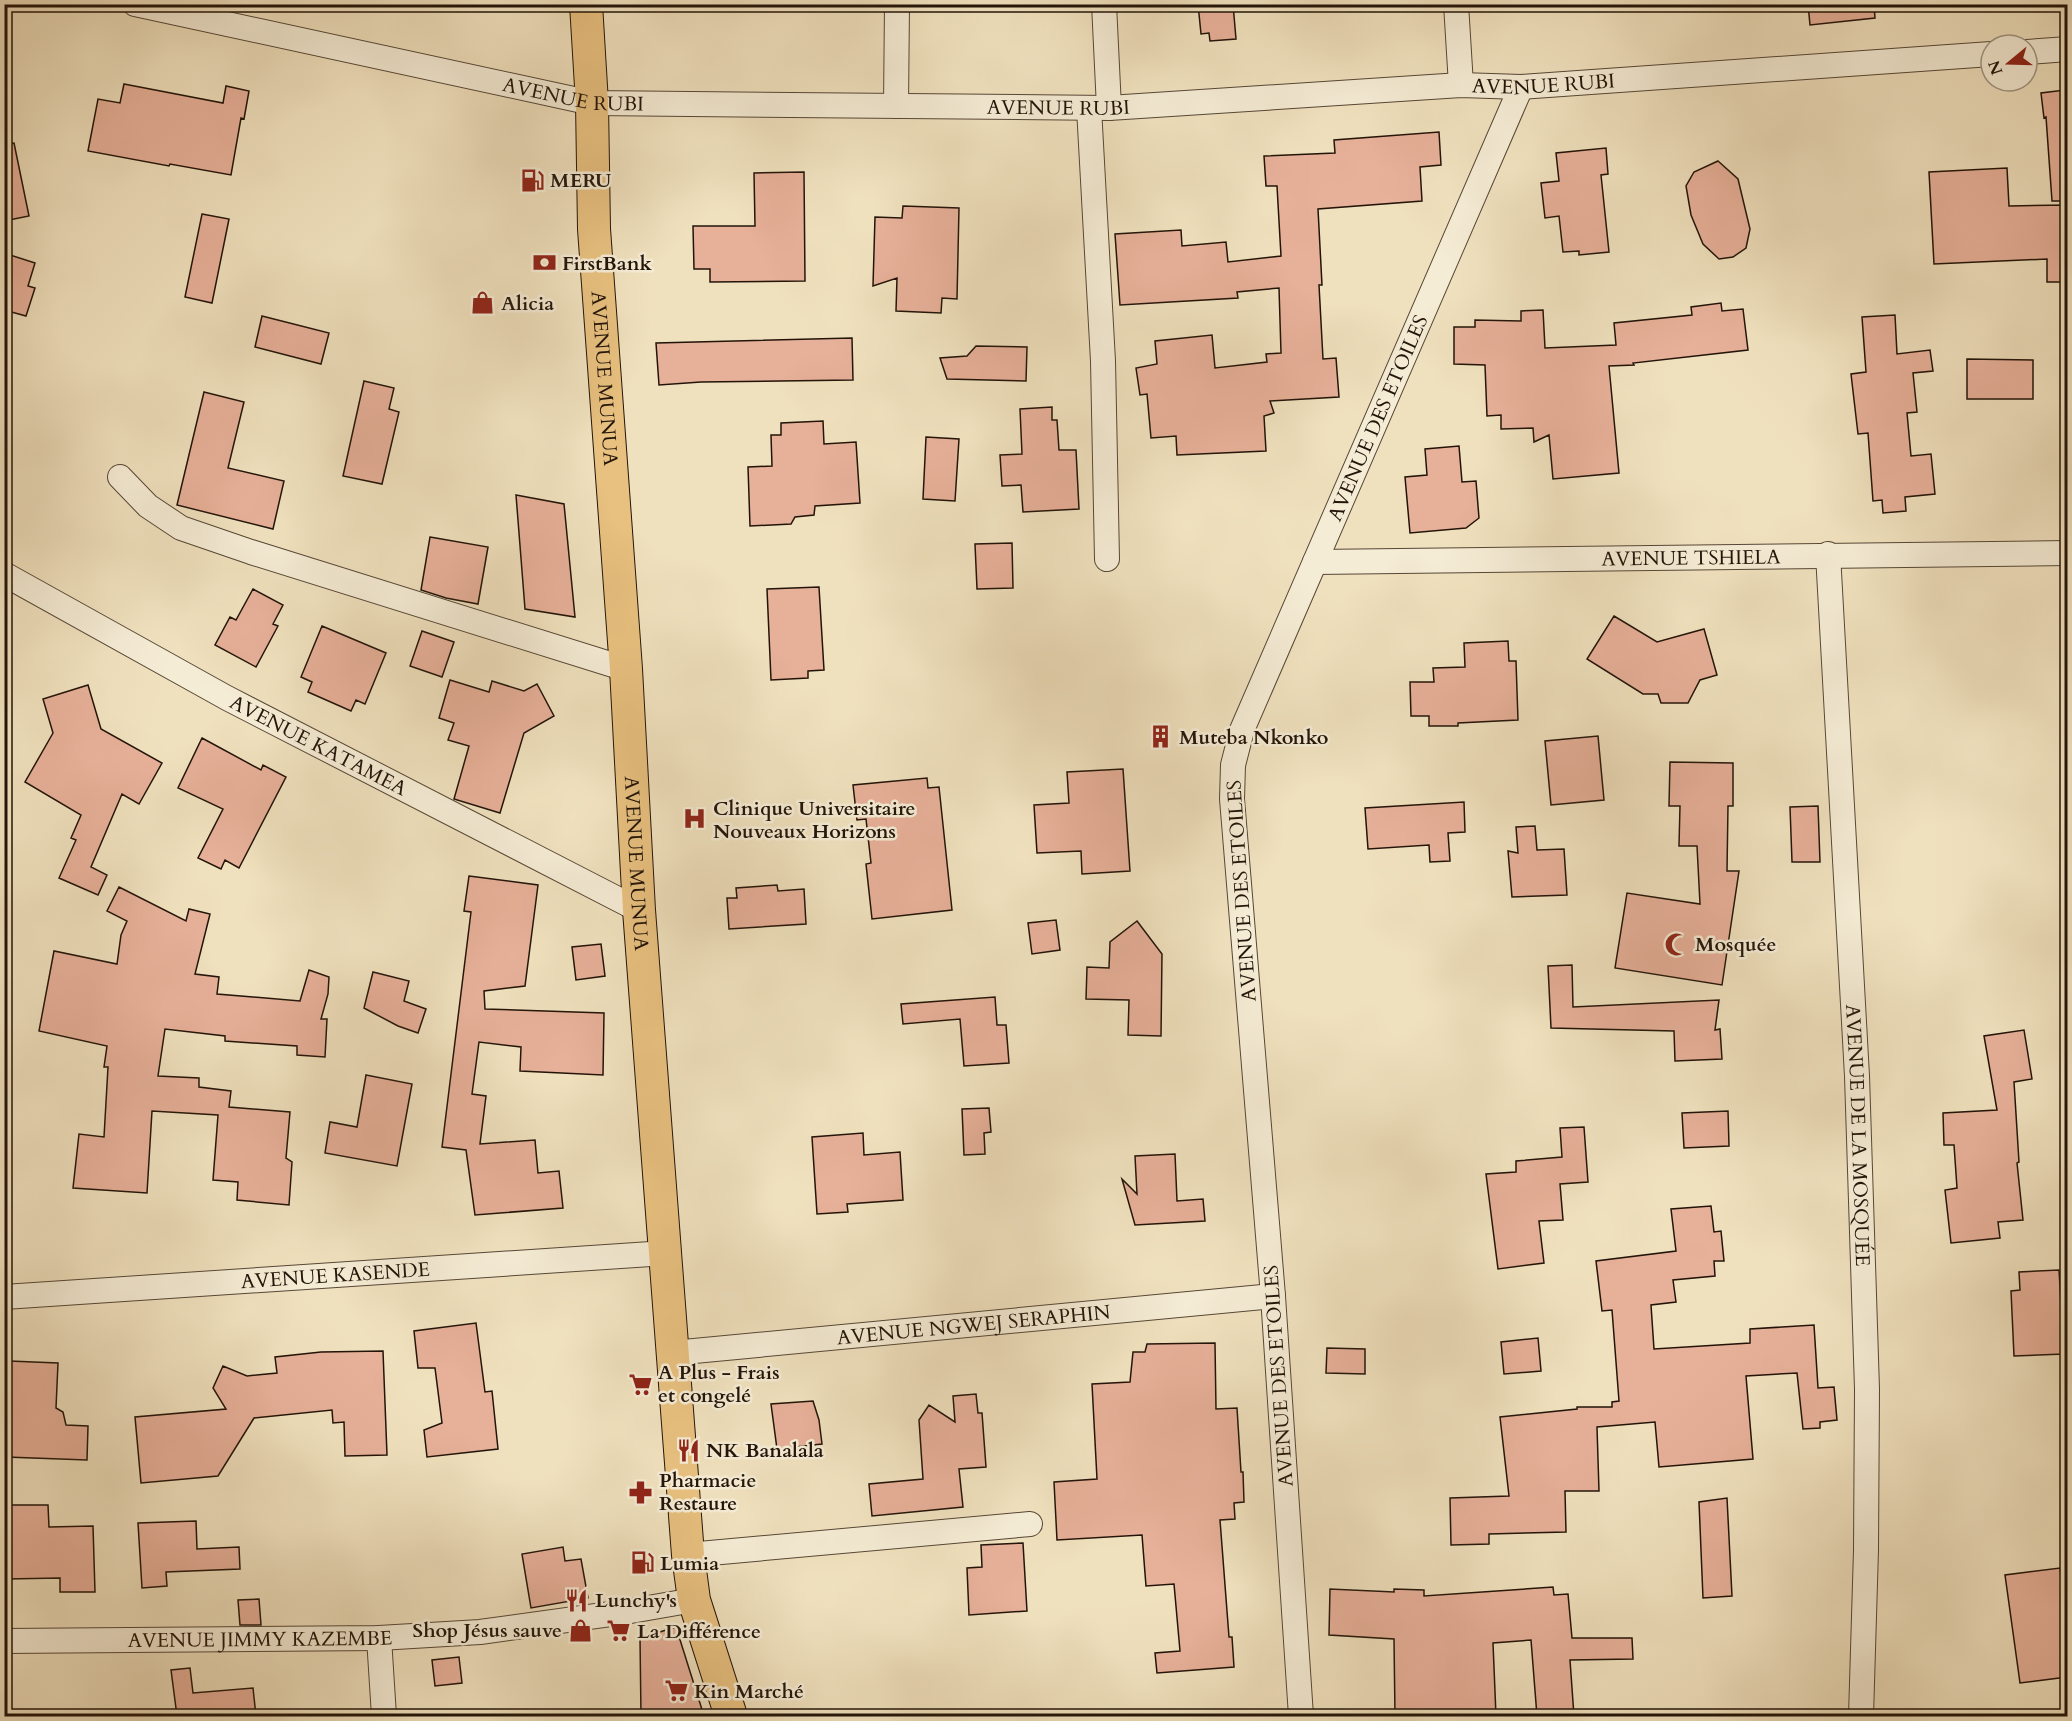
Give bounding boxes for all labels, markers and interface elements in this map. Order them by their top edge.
north arrow [1979,33,2039,93]
text: N [1983,57,2008,78]
street label: AVENUE RUBI [1472,67,1616,101]
street label: AVENUE RUBI [500,71,644,118]
street label: AVENUE RUBI [987,94,1131,122]
fuel station icon: MERU [519,167,545,193]
place label: MERU [550,167,612,194]
bank icon: FirstBank [531,250,557,276]
place label: FirstBank [562,250,653,277]
shop icon: Alicia [470,290,496,316]
place label: Alicia [501,290,554,317]
street label: AVENUE MUNUA [585,290,624,468]
street label: AVENUE DES ETOILES [1321,311,1434,525]
street label: AVENUE TSHIELA [1601,543,1782,573]
street label: AVENUE KATAMEA [225,689,412,803]
building icon: Muteba Nkonko [1148,724,1174,750]
place label: Muteba Nkonko [1179,724,1328,751]
street label: AVENUE MUNUA [618,775,655,953]
street label: AVENUE DES ETOILES [1220,779,1263,1003]
place label: Clinique Universitaire Nouveaux Horizons [713,795,915,845]
hospital icon: Clinique Universitaire Nouveaux Horizons [682,806,708,832]
mosque icon: Mosquée [1664,931,1690,957]
place label: Mosquée [1695,931,1776,958]
street label: AVENUE DE LA MOSQUÉE [1839,1003,1876,1267]
street label: AVENUE KASENDE [240,1256,431,1295]
street label: AVENUE DES ETOILES [1257,1264,1300,1488]
street label: AVENUE NGWEJ SERAPHIN [836,1299,1112,1351]
place label: A Plus - Frais et congelé [658,1359,780,1409]
supermarket icon: A Plus - Frais et congelé [627,1371,653,1397]
restaurant icon: NK Banalala [675,1437,701,1463]
place label: NK Banalala [706,1437,824,1464]
place label: Pharmacie Restaure [659,1467,756,1517]
pharmacy icon: Pharmacie Restaure [628,1479,654,1505]
fuel station icon: Lumia [629,1550,655,1576]
place label: Lumia [660,1550,719,1577]
restaurant icon: Lunchy's [564,1587,590,1613]
place label: Lunchy's [595,1587,677,1614]
place label: Shop Jésus sauve [413,1617,562,1644]
shop icon: Shop Jésus sauve [567,1617,593,1643]
supermarket icon: La Différence [606,1618,632,1644]
place label: La Différence [637,1618,761,1645]
street label: AVENUE JIMMY KAZEMBE [128,1624,393,1654]
supermarket icon: Kin Marché [663,1678,689,1704]
place label: Kin Marché [694,1678,804,1705]

